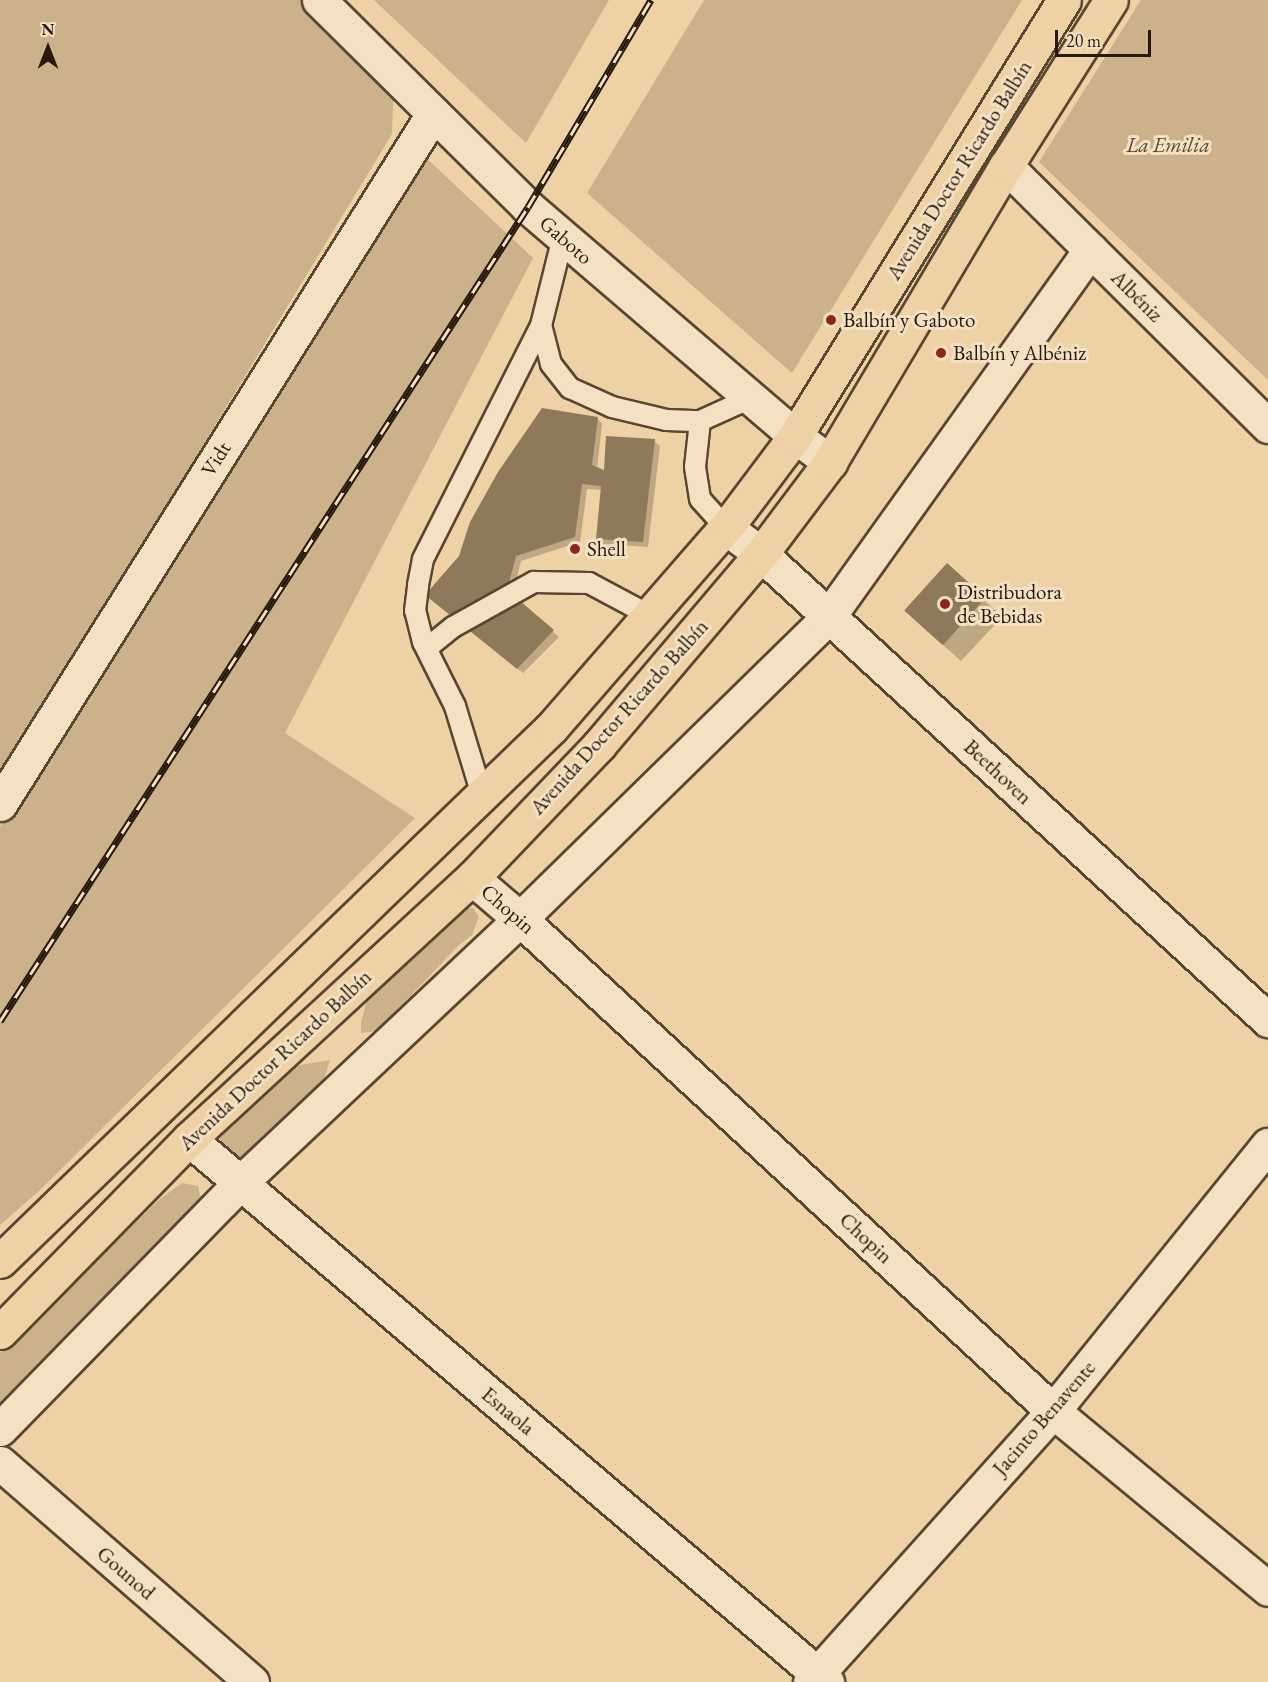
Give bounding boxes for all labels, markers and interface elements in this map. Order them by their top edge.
north arrow [18,18,78,78]
scale bar [1058,18,1154,56]
text: N [42,19,54,40]
text: 20 m [1066,29,1101,52]
street label: Avenida Doctor Ricardo Balbín [881,56,1037,284]
park label: La Emilia [1126,132,1210,158]
street label: Gaboto [534,210,598,270]
street label: Albéniz [1106,265,1168,327]
place label: Balbín y Gaboto [843,307,975,333]
marker: Balbín y Gaboto [824,313,838,327]
place label: Balbín y Albéniz [953,340,1086,366]
marker: Balbín y Albéniz [934,346,948,360]
street label: Vidt [196,437,236,481]
place label: Shell [587,536,626,562]
marker: Shell [568,542,582,556]
place label: Distribudora de Bebidas [957,579,1062,629]
marker: Distribudora de Bebidas [938,597,952,611]
street label: Avenida Doctor Ricardo Balbín [525,614,713,820]
street label: Beethoven [959,734,1037,810]
street label: Chopin [476,879,540,939]
street label: Avenida Doctor Ricardo Balbín [173,964,377,1156]
street label: Chopin [834,1207,898,1269]
street label: Jacinto Benavente [987,1355,1101,1481]
street label: Esnaola [476,1382,540,1440]
street label: Gounod [92,1541,160,1605]

